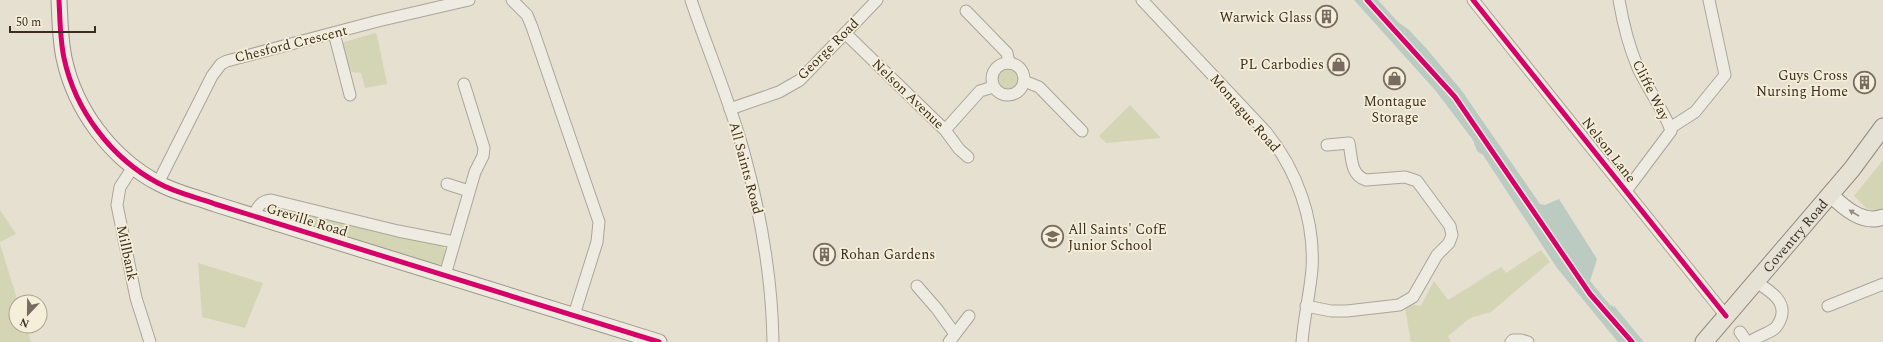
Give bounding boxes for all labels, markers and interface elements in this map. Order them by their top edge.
building icon: Warwick Glass [1314,4,1340,30]
place label: Warwick Glass [1220,7,1312,28]
scale bar [10,8,95,34]
text: 50 m [16,13,41,32]
street label: George Road [792,13,864,85]
street label: Chesford Crescent [232,20,350,68]
shop icon: PL Carbodies [1326,51,1352,77]
street label: Nelson Avenue [867,54,949,134]
place label: PL Carbodies [1240,54,1324,75]
street label: Cliffe Way [1627,56,1676,125]
place label: Guys Cross Nursing Home [1756,65,1848,102]
shop icon: Montague Storage [1382,66,1408,92]
street label: Montague Road [1205,69,1285,157]
building icon: Guys Cross Nursing Home [1851,70,1877,96]
place label: Montague Storage [1363,91,1427,128]
street label: Nelson Lane [1577,113,1641,187]
street label: All Saints Road [724,119,769,217]
street label: Coventry Road [1757,194,1833,277]
street label: Greville Road [264,198,351,242]
one-way arrow [1848,209,1860,216]
place label: All Saints' CofE Junior School [1068,219,1167,256]
street label: Millbank [111,223,143,283]
school or university icon: All Saints' CofE Junior School [1039,224,1065,250]
building icon: Rohan Gardens [811,241,837,267]
place label: Rohan Gardens [840,244,935,265]
north arrow [8,294,48,334]
text: N [17,313,32,332]

